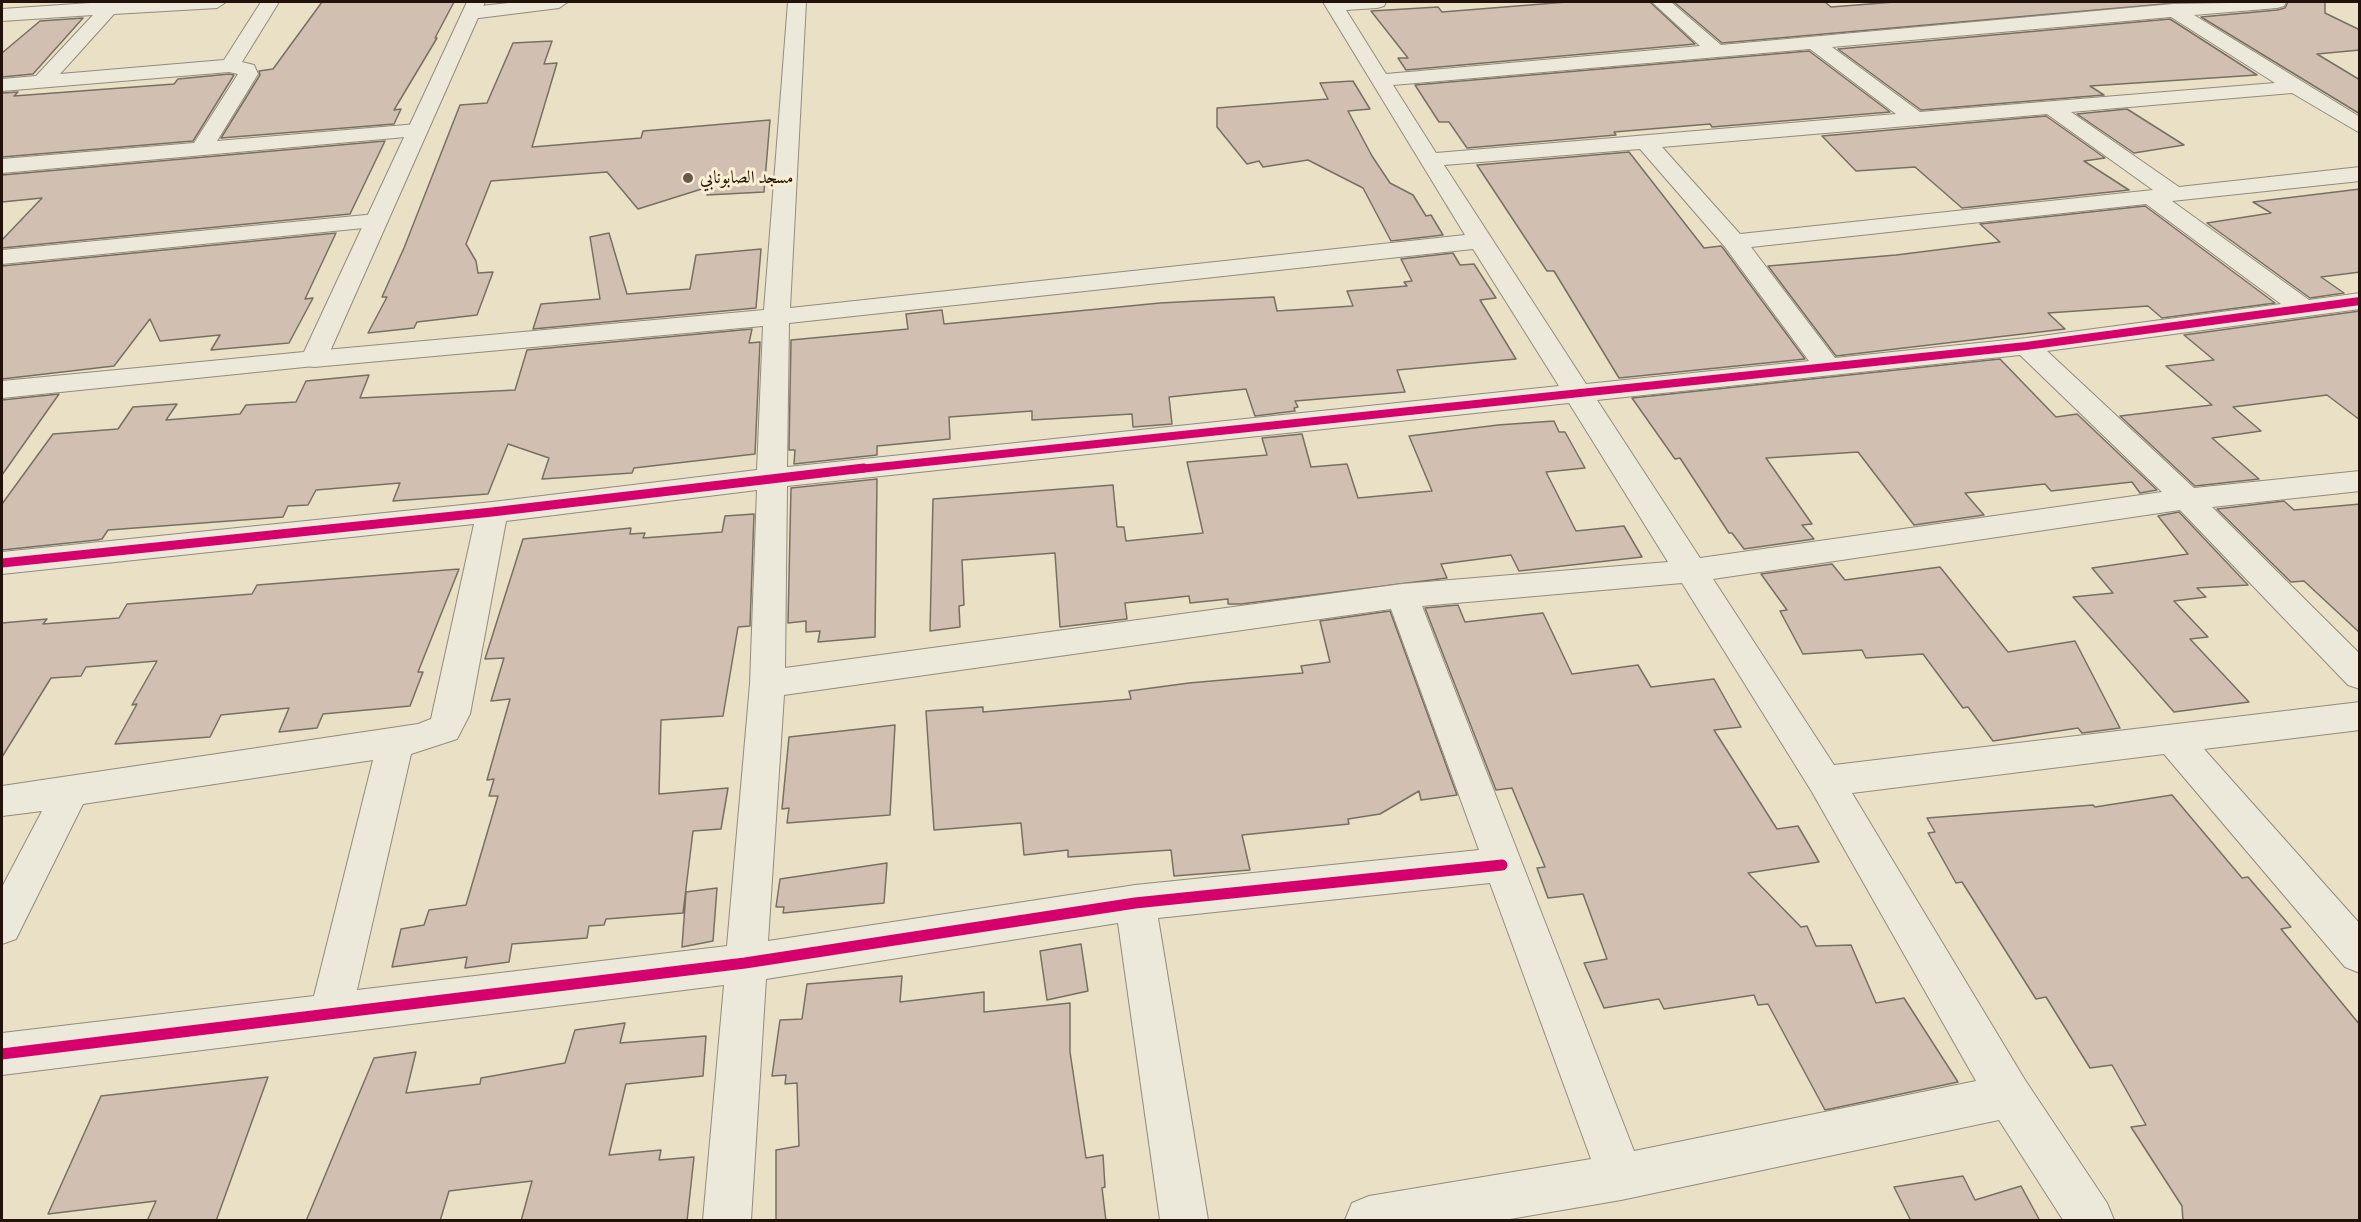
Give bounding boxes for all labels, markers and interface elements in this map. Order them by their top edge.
place label: مسجد الصابونابي [700,167,793,189]
marker: مسجد الصابونابي [681,171,695,185]

